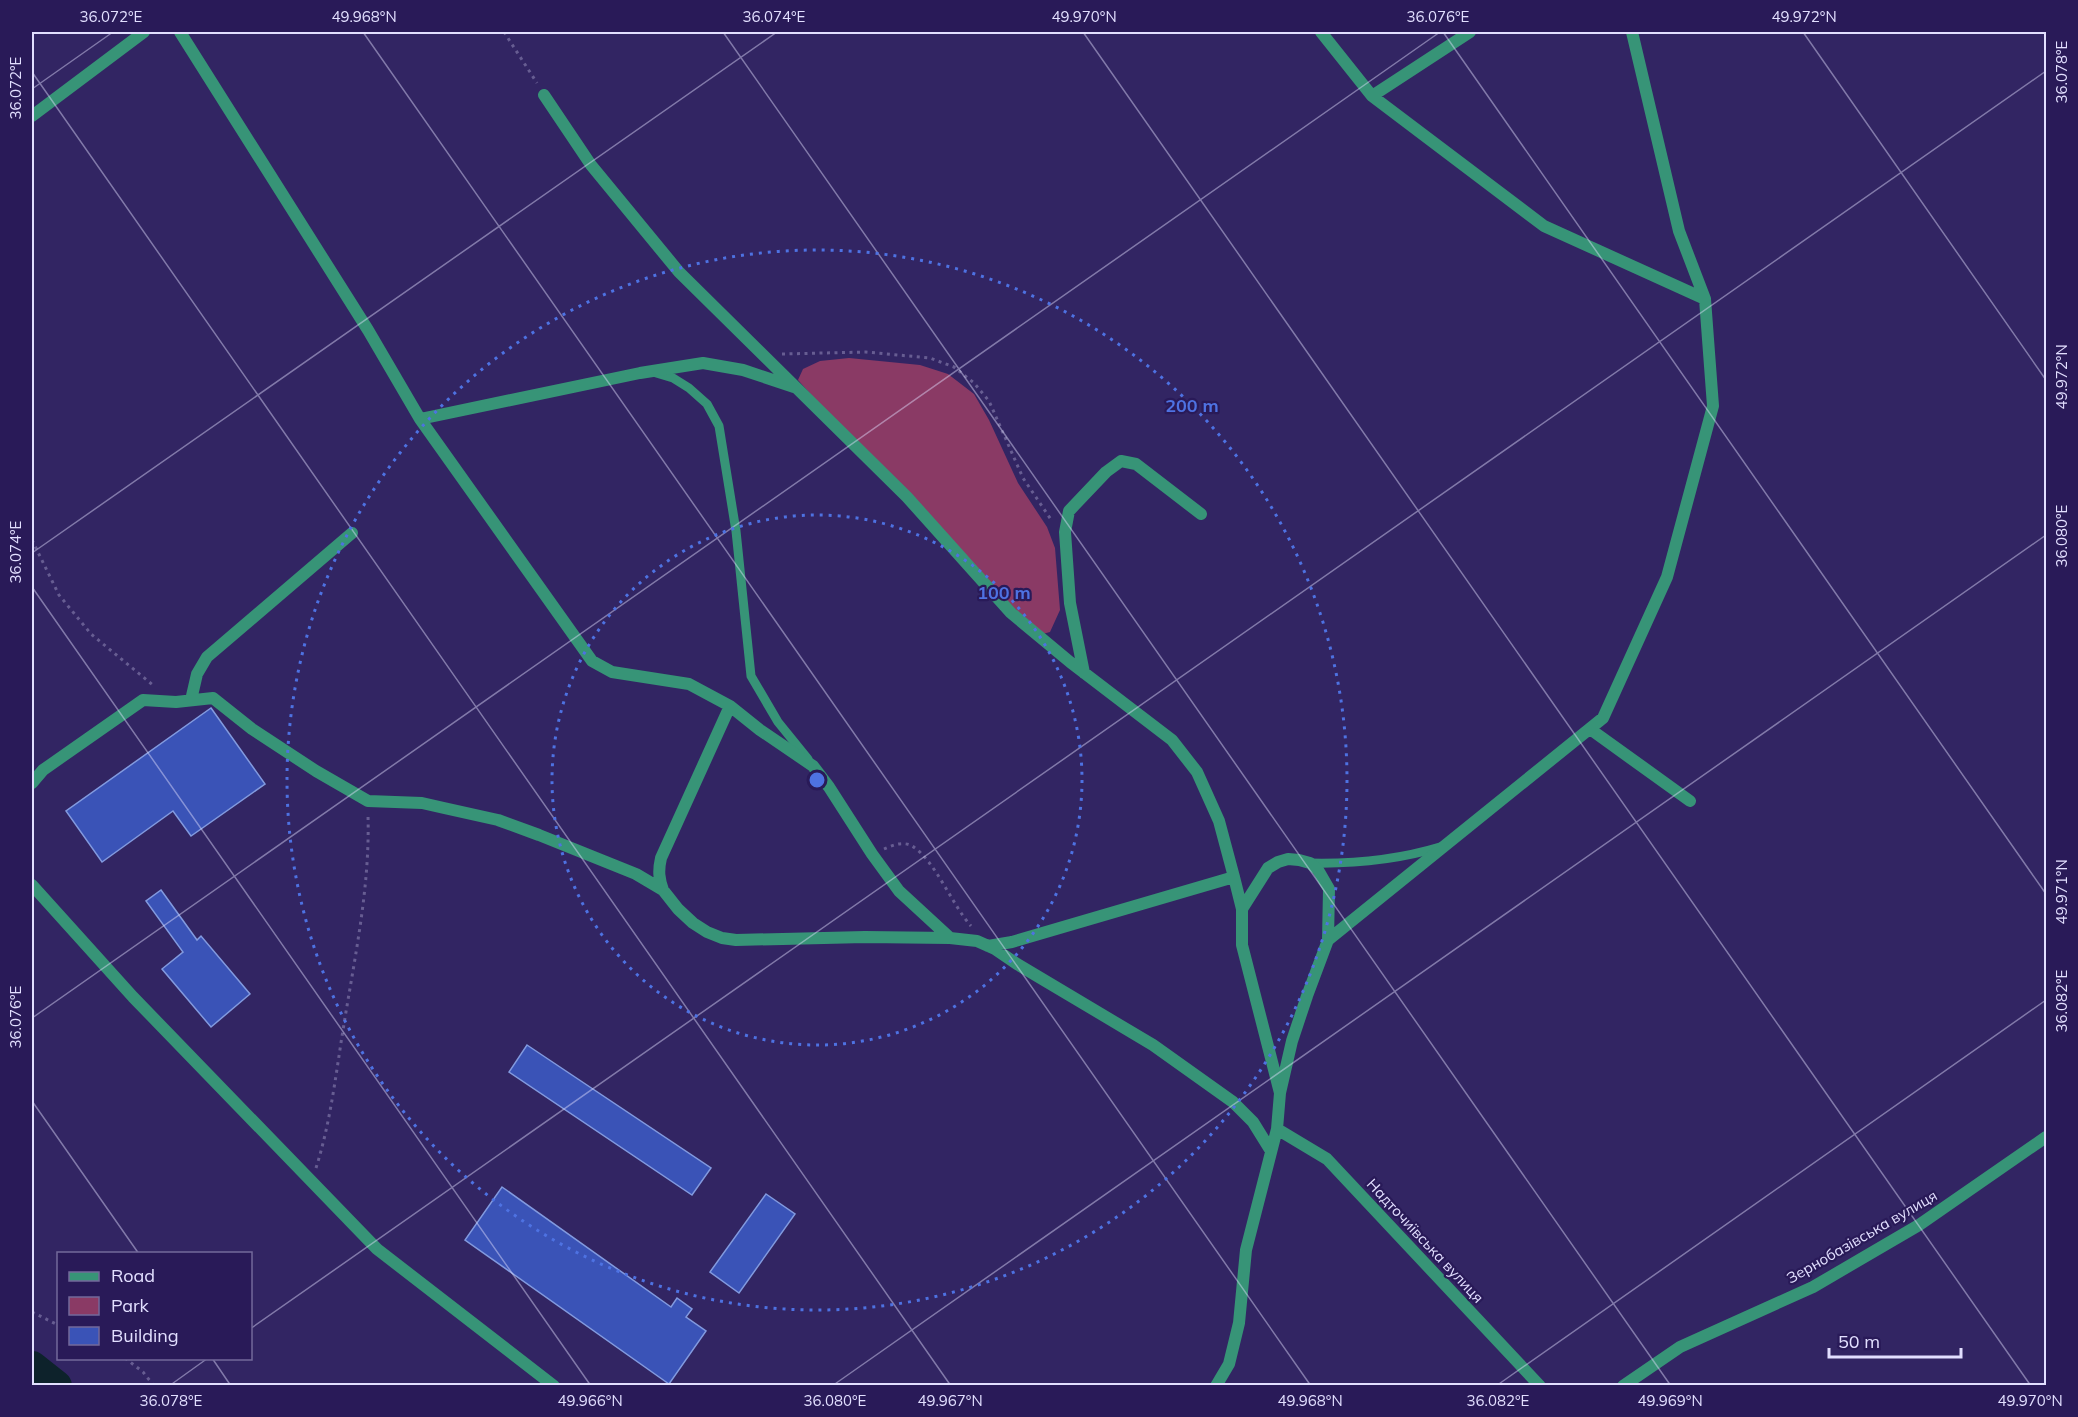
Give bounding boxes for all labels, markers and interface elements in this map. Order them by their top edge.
text: 36.072°E [80,7,143,26]
text: 49.968°N [331,7,397,26]
text: 36.074°E [743,7,806,26]
text: 49.970°N [1051,7,1117,26]
text: 36.076°E [1407,7,1470,26]
text: 49.972°N [1771,7,1837,26]
text: 36.078°E [2052,40,2071,103]
text: 36.072°E [6,56,25,119]
text: 49.972°N [2052,344,2071,410]
text: 200 m [1165,394,1219,417]
text: 36.080°E [2052,504,2071,567]
text: 36.074°E [6,520,25,583]
text: 100 m [977,581,1031,604]
centre of rings [807,770,827,790]
text: 49.971°N [2052,859,2071,925]
text: 36.082°E [2052,969,2071,1032]
text: 36.076°E [6,985,25,1048]
street label: Надточиївська вулиця [1363,1175,1488,1307]
street label: Зернобазівська вулиця [1783,1186,1940,1287]
legend [57,1252,252,1360]
text: Road [111,1264,155,1287]
text: Park [111,1294,150,1317]
scale bar [1829,1321,1961,1359]
text: Building [111,1324,179,1347]
text: 50 m [1838,1330,1880,1353]
text: 36.078°E [140,1391,203,1410]
text: 49.966°N [557,1391,623,1410]
text: 36.080°E [804,1391,867,1410]
text: 49.967°N [917,1391,983,1410]
text: 49.968°N [1277,1391,1343,1410]
text: 36.082°E [1467,1391,1530,1410]
text: 49.969°N [1637,1391,1703,1410]
text: 49.970°N [1997,1391,2063,1410]

